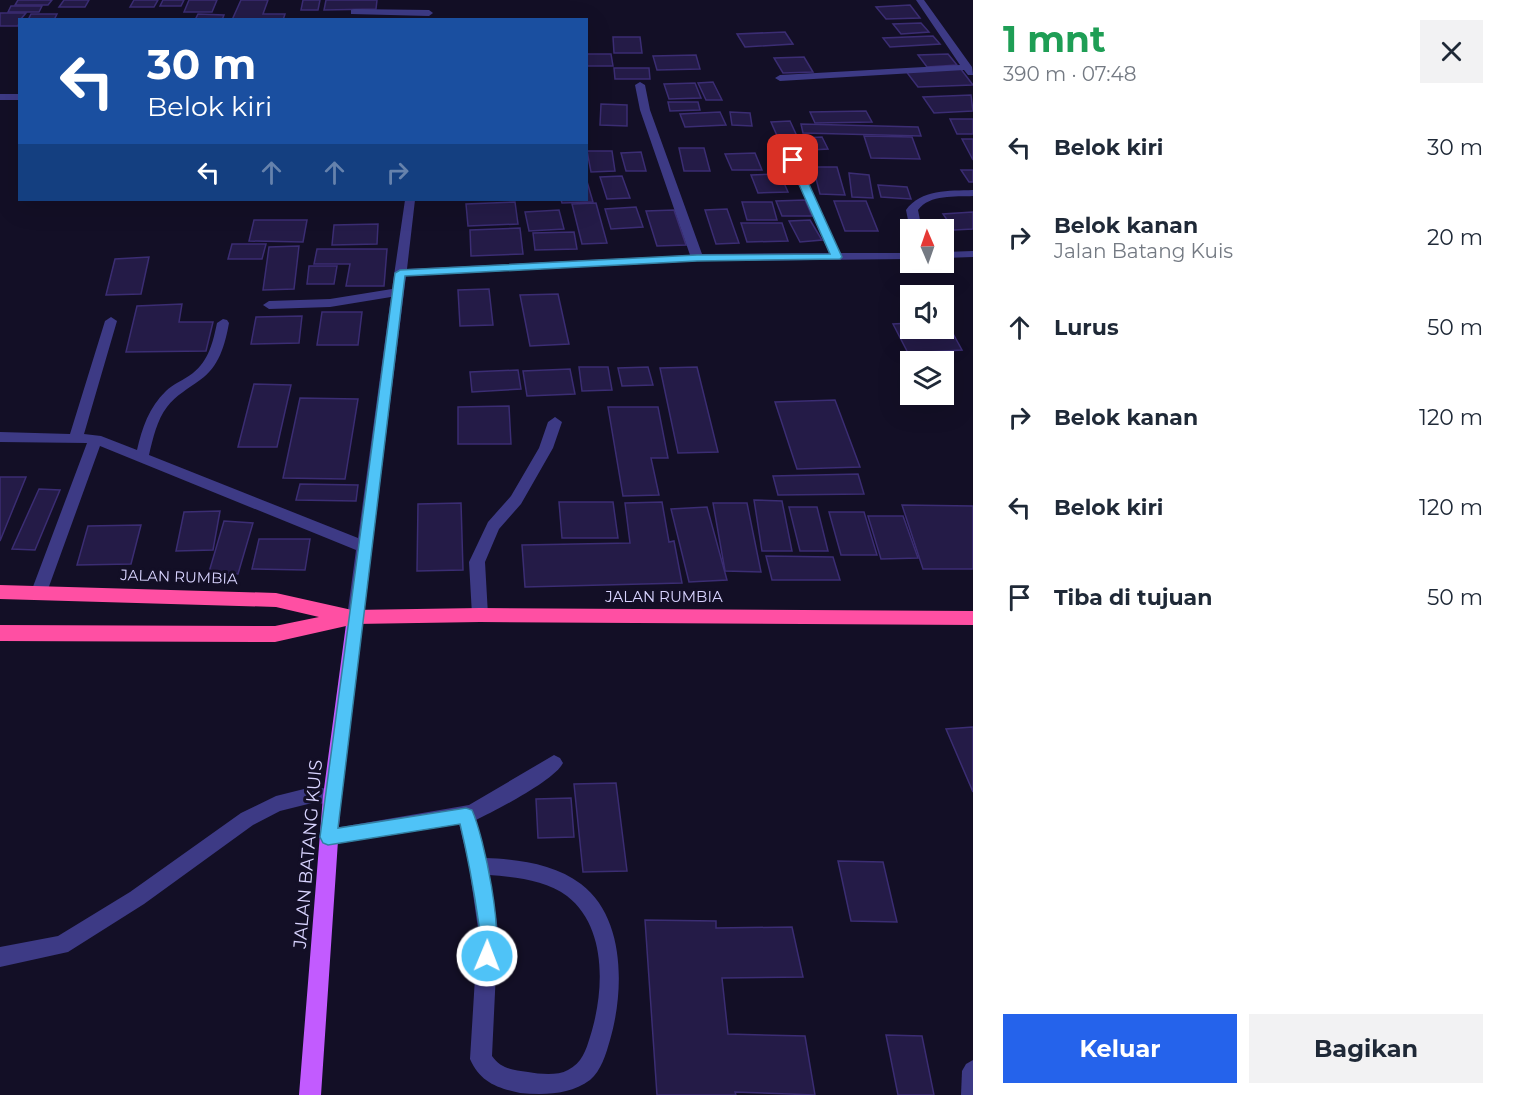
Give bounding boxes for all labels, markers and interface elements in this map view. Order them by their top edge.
text: 1 mnt [1003,17,1106,61]
button: close [1420,20,1483,83]
text: 30 m [147,38,256,90]
icon: left [48,42,126,120]
text: 390 m · 07:48 [1003,62,1137,86]
text: Belok kiri [147,90,272,123]
icon: left [1003,131,1036,164]
pin [767,134,818,185]
text: Belok kiri [1054,134,1163,161]
text: 30 m [1427,134,1483,161]
icon: arrive [776,143,809,176]
icon: left [192,156,225,189]
icon: ahead [255,156,288,189]
icon: ahead [318,156,351,189]
icon: right [381,156,414,189]
text: Belok kanan [1054,212,1198,239]
north arrow [900,219,954,273]
map controls [900,219,954,405]
icon: right [1003,221,1036,254]
text: 20 m [1427,224,1483,251]
text: Jalan Batang Kuis [1054,239,1233,263]
button: sound [900,285,954,339]
icon: ahead [1003,311,1036,344]
text: Lurus [1054,314,1119,341]
text: 50 m [1427,314,1483,341]
button: layers [900,351,954,405]
icon: right [1003,401,1036,434]
text: Belok kanan [1054,404,1198,431]
text: 120 m [1419,404,1483,431]
icon: left [1003,491,1036,524]
text: Belok kiri [1054,494,1163,521]
text: 120 m [1419,494,1483,521]
street label: JALAN RUMBIA [119,565,238,588]
icon: arrive [1003,581,1036,614]
text: Tiba di tujuan [1054,584,1212,611]
text: 50 m [1427,584,1483,611]
street label: JALAN RUMBIA [604,587,723,606]
street label: JALAN BATANG KUIS [289,759,327,950]
position arrow [455,924,519,988]
button: Keluar [1003,1014,1237,1083]
button: Bagikan [1249,1014,1483,1083]

